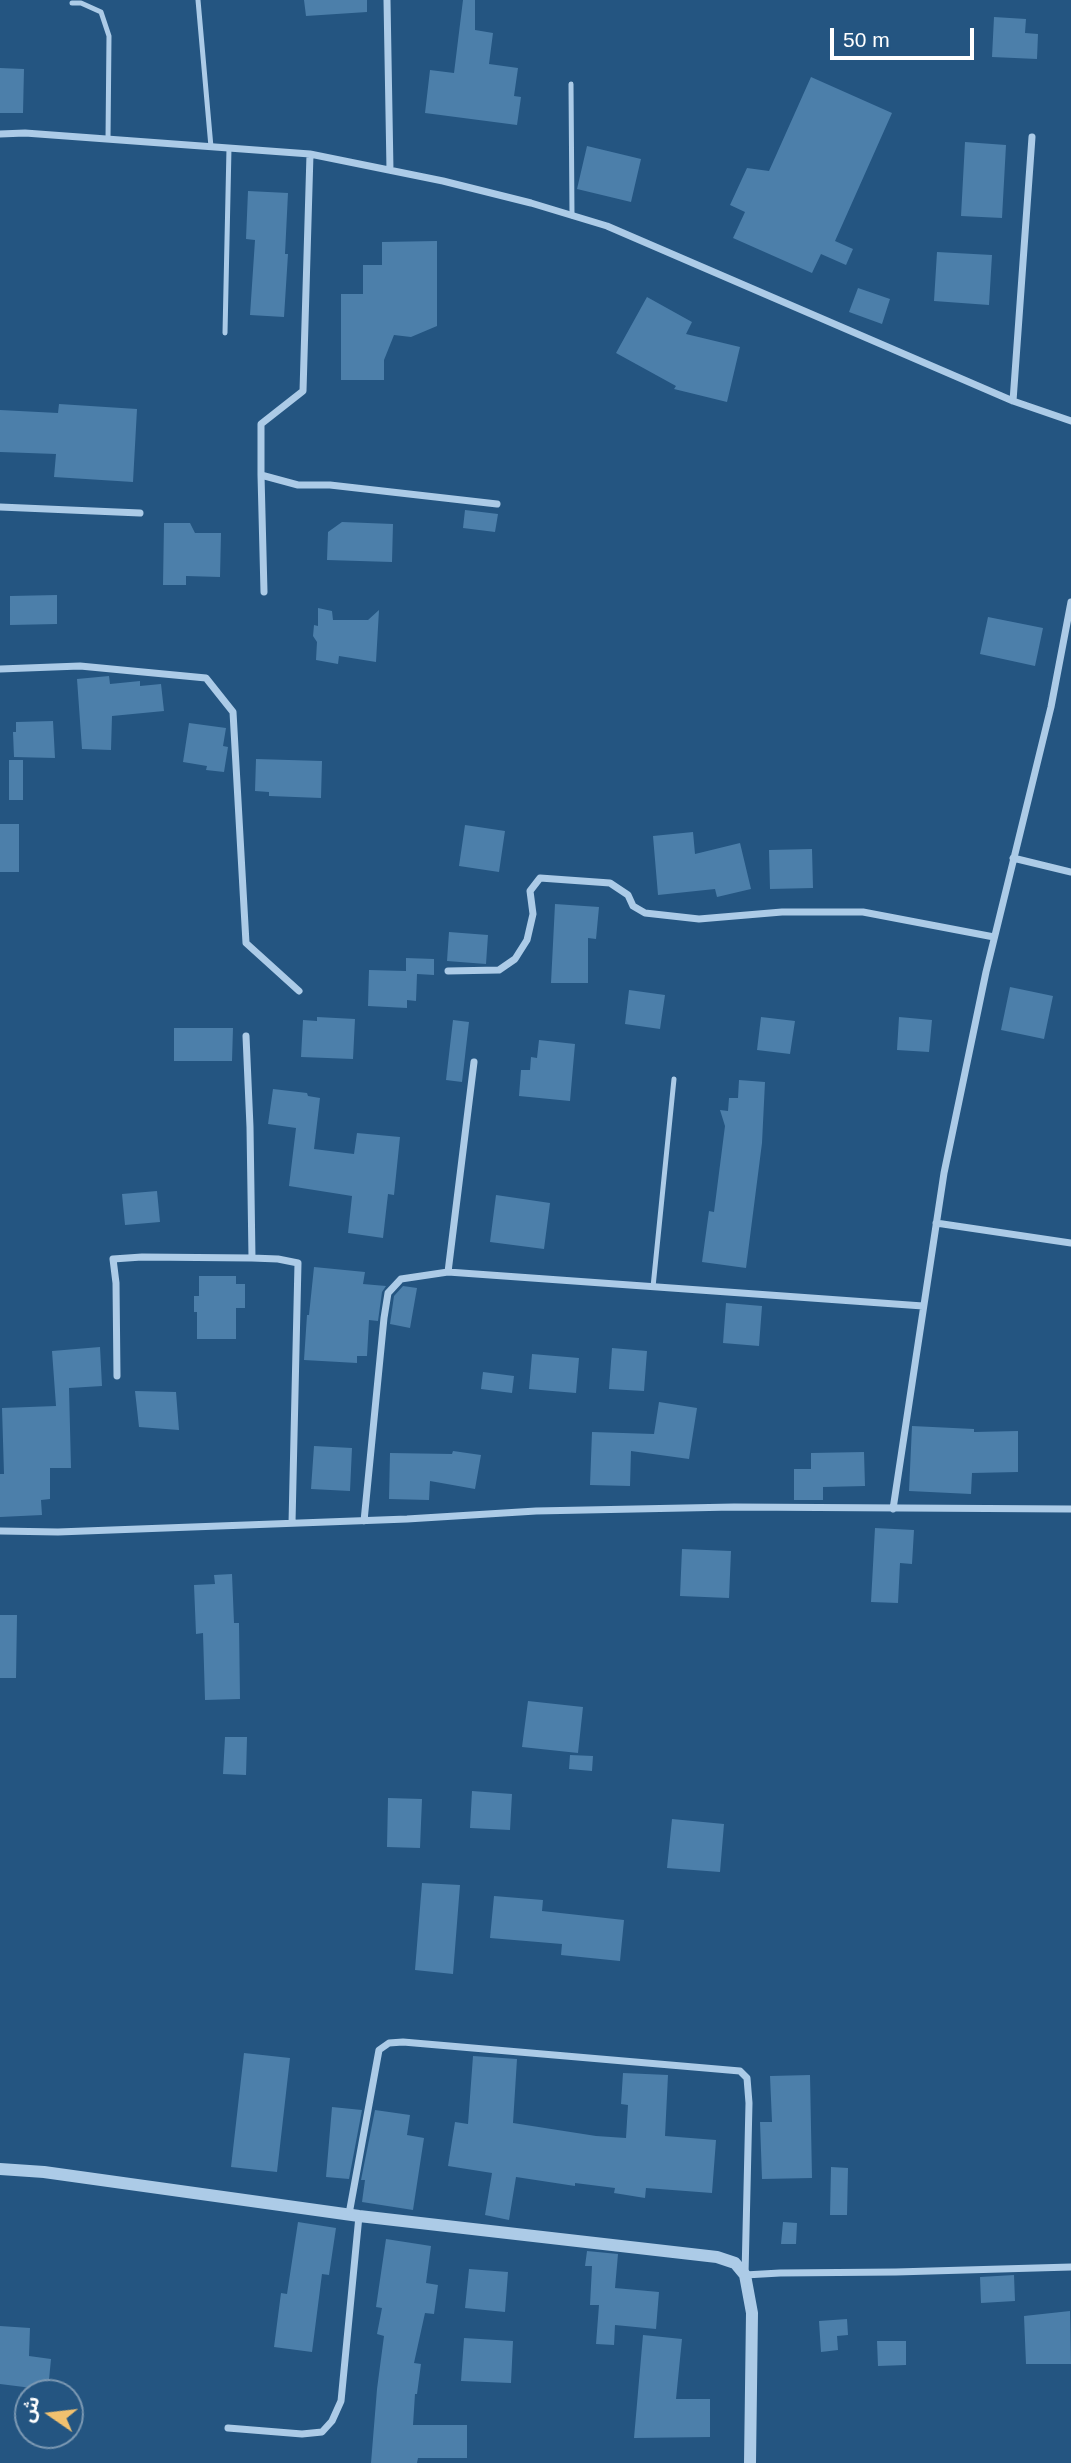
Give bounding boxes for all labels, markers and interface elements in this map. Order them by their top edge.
scale bar [833,14,976,58]
text: 50 m [843,28,890,51]
north arrow [14,2379,84,2449]
text: ش [17,2394,43,2424]

